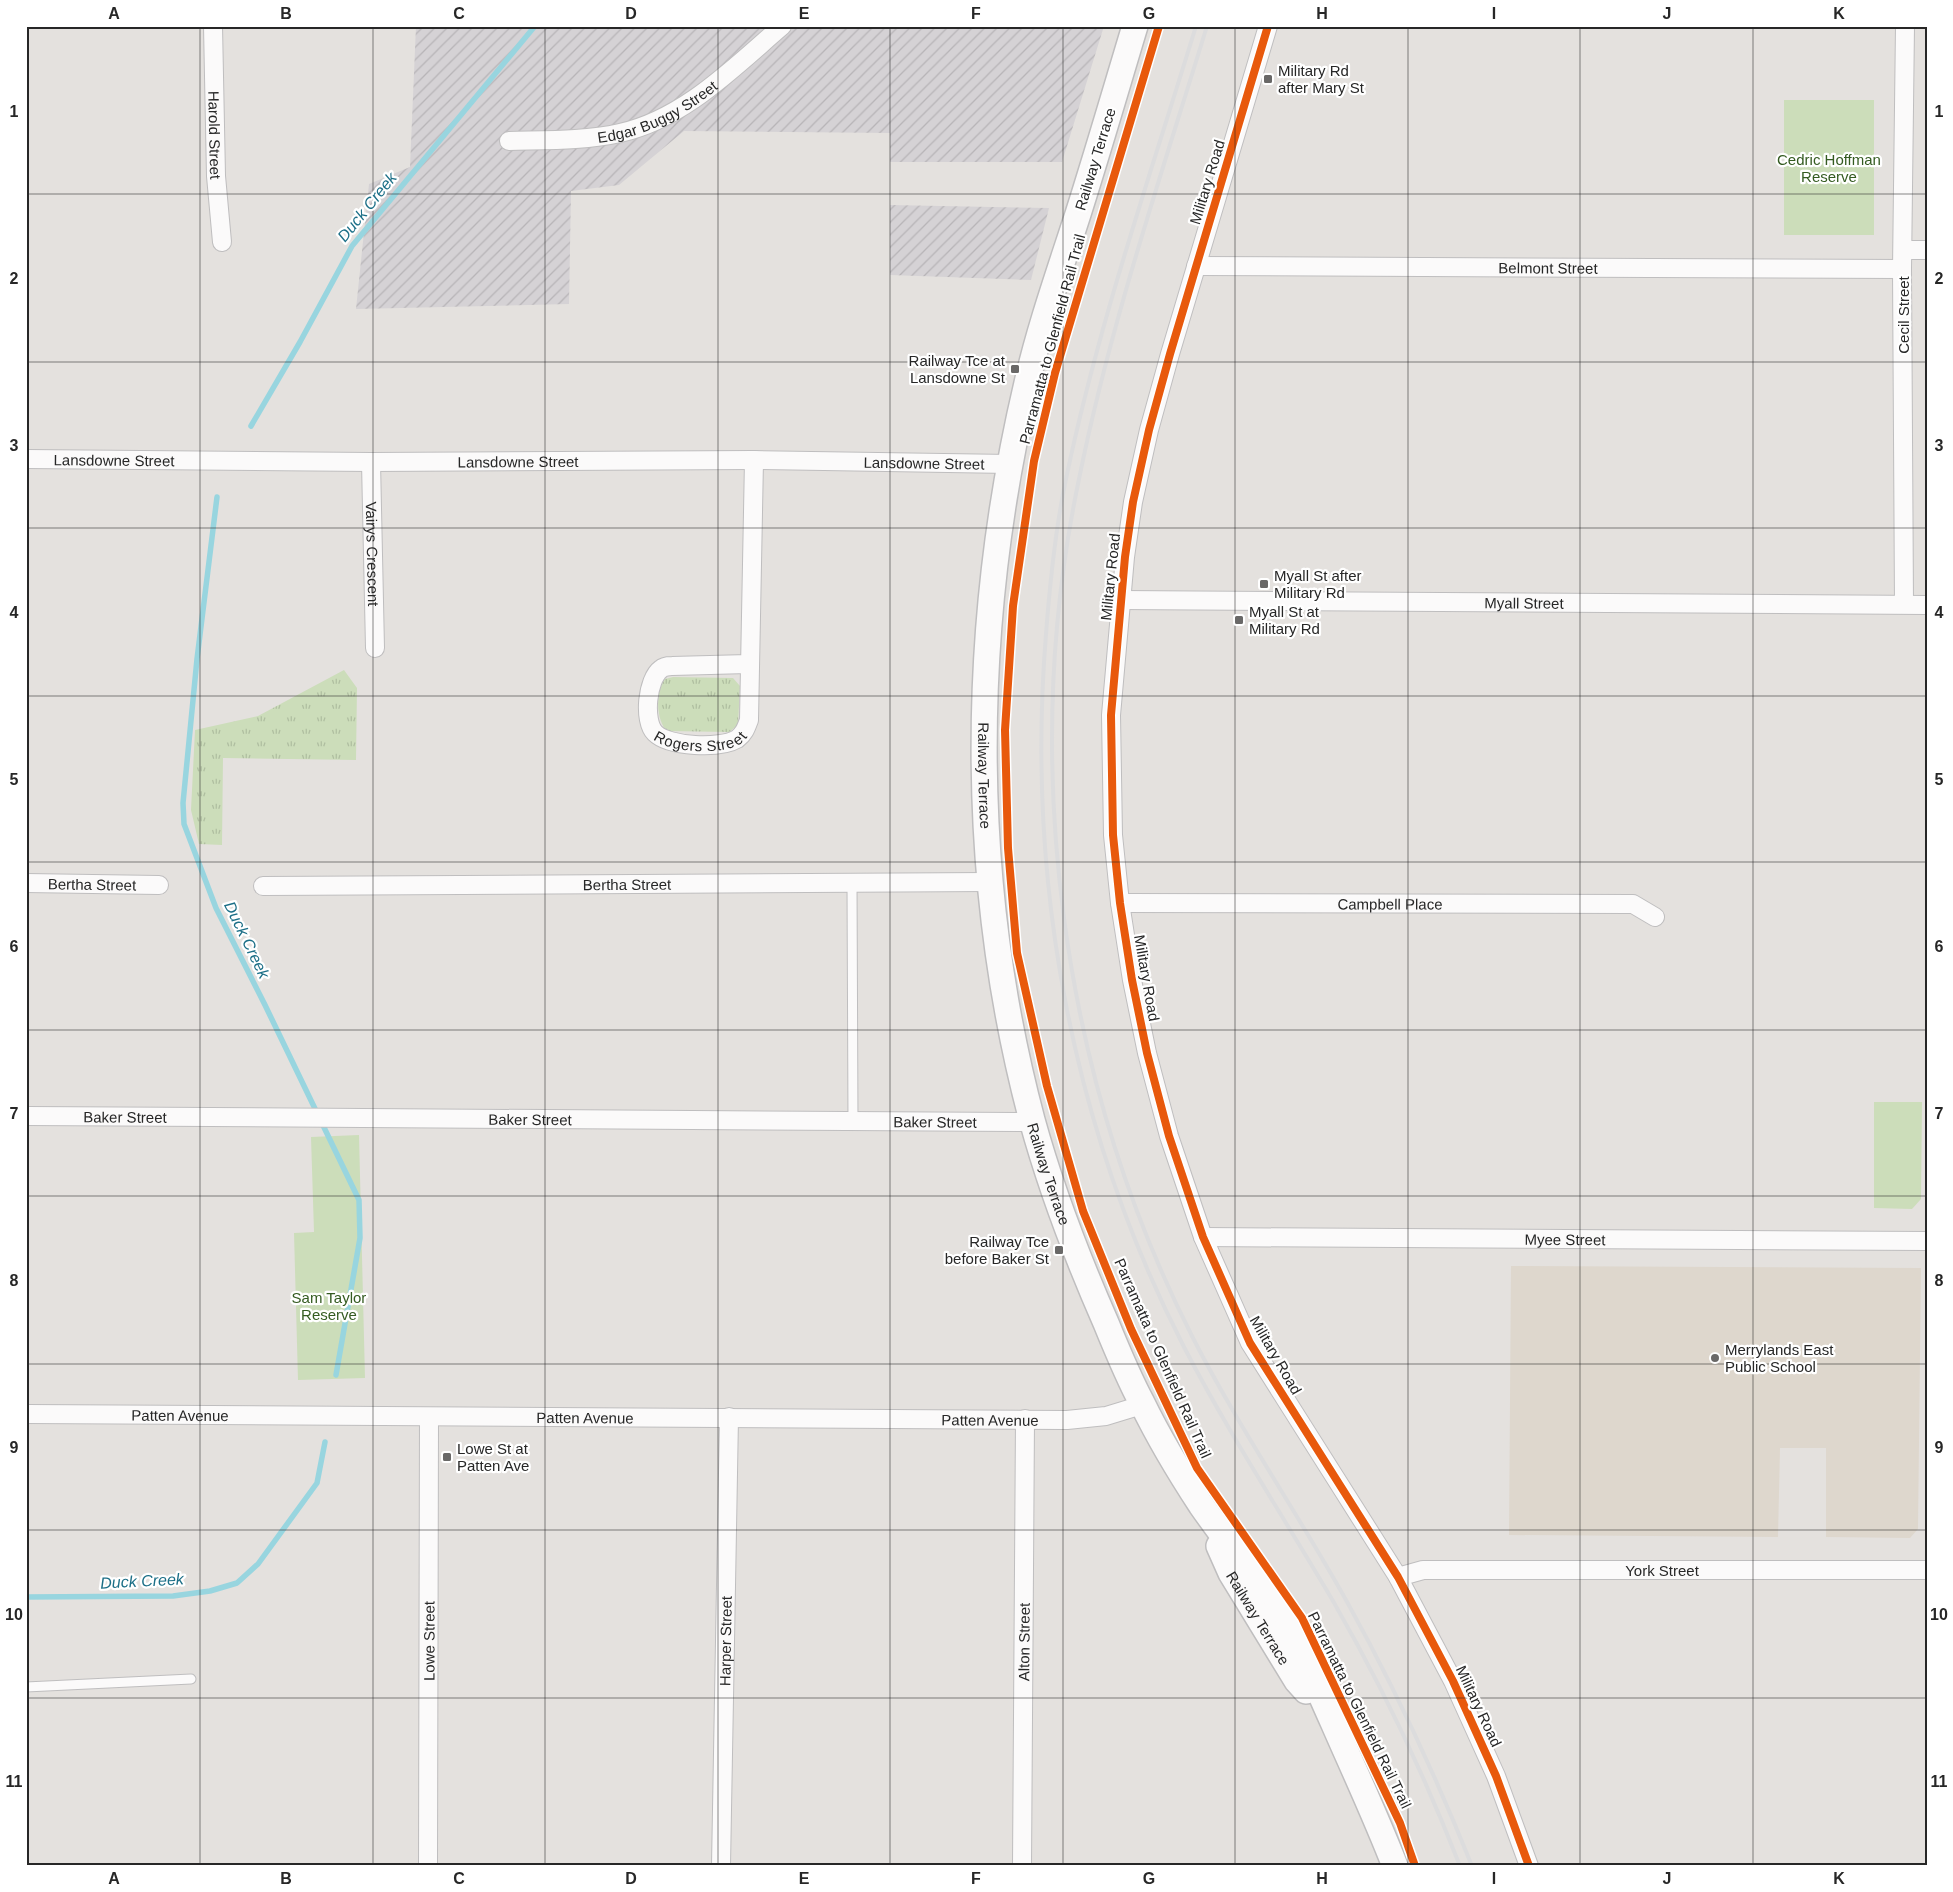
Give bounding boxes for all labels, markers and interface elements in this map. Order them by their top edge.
text: A [108,5,120,22]
text: B [280,5,292,22]
text: C [453,5,465,22]
text: D [625,5,637,22]
text: E [799,5,810,22]
text: F [971,5,981,22]
text: G [1143,5,1155,22]
text: H [1316,5,1328,22]
text: I [1492,5,1496,22]
text: J [1663,5,1671,22]
text: K [1833,5,1845,22]
place label: Military Rd after Mary St [1278,62,1365,96]
marker: Military Rd after Mary St [1262,73,1274,85]
street label: Edgar Buggy Street [596,76,721,145]
street label: Harold Street [206,91,225,181]
text: 1 [10,103,19,120]
text: 1 [1935,103,1944,120]
street label: Railway Terrace [1071,106,1119,212]
street label: Military Road [1186,138,1228,226]
park label: Cedric Hoffman Reserve [1777,151,1881,185]
water label: Duck Creek [334,168,401,245]
street label: Parramatta to Glenfield Rail Trail [1016,232,1088,446]
street label: Belmont Street [1498,259,1599,276]
text: 2 [10,270,19,287]
text: 2 [1935,270,1944,287]
street label: Cecil Street [1895,275,1912,354]
place label: Railway Tce at Lansdowne St [909,352,1006,386]
marker: Railway Tce at Lansdowne St [1009,363,1021,375]
text: 3 [10,437,19,454]
text: 3 [1935,437,1944,454]
street label: Lansdowne Street [53,451,175,469]
street label: Lansdowne Street [457,452,579,470]
street label: Lansdowne Street [863,453,985,472]
street label: Vairys Crescent [363,501,383,607]
street label: Military Road [1097,533,1123,621]
place label: Myall St after Military Rd [1274,567,1362,601]
marker: Myall St after Military Rd [1258,578,1270,590]
street label: Myall Street [1484,594,1564,611]
place label: Myall St at Military Rd [1249,603,1320,637]
text: 4 [10,604,19,621]
text: 4 [1935,604,1944,621]
marker: Myall St at Military Rd [1233,614,1245,626]
street label: Rogers Street [654,718,746,738]
street label: Railway Terrace [976,722,995,829]
text: Rogers Street [651,727,750,754]
text: 5 [10,771,19,788]
text: 5 [1935,771,1944,788]
street label: Bertha Street [48,875,137,893]
street label: Bertha Street [583,875,672,893]
street label: Campbell Place [1337,895,1443,912]
water label: Duck Creek [221,899,273,982]
street label: Military Road [1131,933,1163,1023]
text: 6 [10,938,19,955]
text: 6 [1935,938,1944,955]
text: 7 [10,1105,19,1122]
text: 7 [1935,1105,1944,1122]
street label: Baker Street [83,1108,168,1125]
street label: Baker Street [488,1110,573,1128]
street label: Baker Street [893,1113,978,1130]
street label: Railway Terrace [1025,1121,1074,1227]
street label: Myee Street [1524,1230,1606,1248]
place label: Railway Tce before Baker St [945,1233,1050,1267]
marker: Railway Tce before Baker St [1053,1244,1065,1256]
street label: Parramatta to Glenfield Rail Trail [1111,1256,1215,1460]
text: 8 [10,1272,19,1289]
text: 8 [1935,1272,1944,1289]
park label: Sam Taylor Reserve [292,1289,366,1323]
street label: Military Road [1247,1313,1305,1397]
place label: Merrylands East Public School [1725,1341,1834,1375]
marker: Merrylands East Public School [1709,1352,1721,1364]
street label: Patten Avenue [131,1406,229,1424]
street label: Patten Avenue [536,1408,634,1426]
street label: Patten Avenue [941,1411,1039,1428]
text: 9 [10,1439,19,1456]
text: 9 [1935,1439,1944,1456]
place label: Lowe St at Patten Ave [457,1440,529,1474]
marker: Lowe St at Patten Ave [441,1451,453,1463]
street label: York Street [1625,1562,1700,1579]
street label: Railway Terrace [1223,1568,1293,1668]
water label: Duck Creek [100,1570,185,1592]
street label: Harper Street [716,1595,734,1686]
street label: Lowe Street [420,1600,437,1681]
street label: Alton Street [1015,1602,1032,1681]
text: 10 [5,1606,23,1623]
text: 10 [1930,1606,1948,1623]
street label: Parramatta to Glenfield Rail Trail [1305,1609,1415,1811]
street label: Military Road [1453,1663,1505,1749]
text: 11 [6,1773,23,1790]
text: 11 [1931,1773,1948,1790]
text: A [108,1870,120,1887]
text: B [280,1870,292,1887]
text: C [453,1870,465,1887]
text: D [625,1870,637,1887]
text: E [799,1870,810,1887]
text: F [971,1870,981,1887]
text: G [1143,1870,1155,1887]
text: H [1316,1870,1328,1887]
text: I [1492,1870,1496,1887]
text: J [1663,1870,1671,1887]
text: K [1833,1870,1845,1887]

